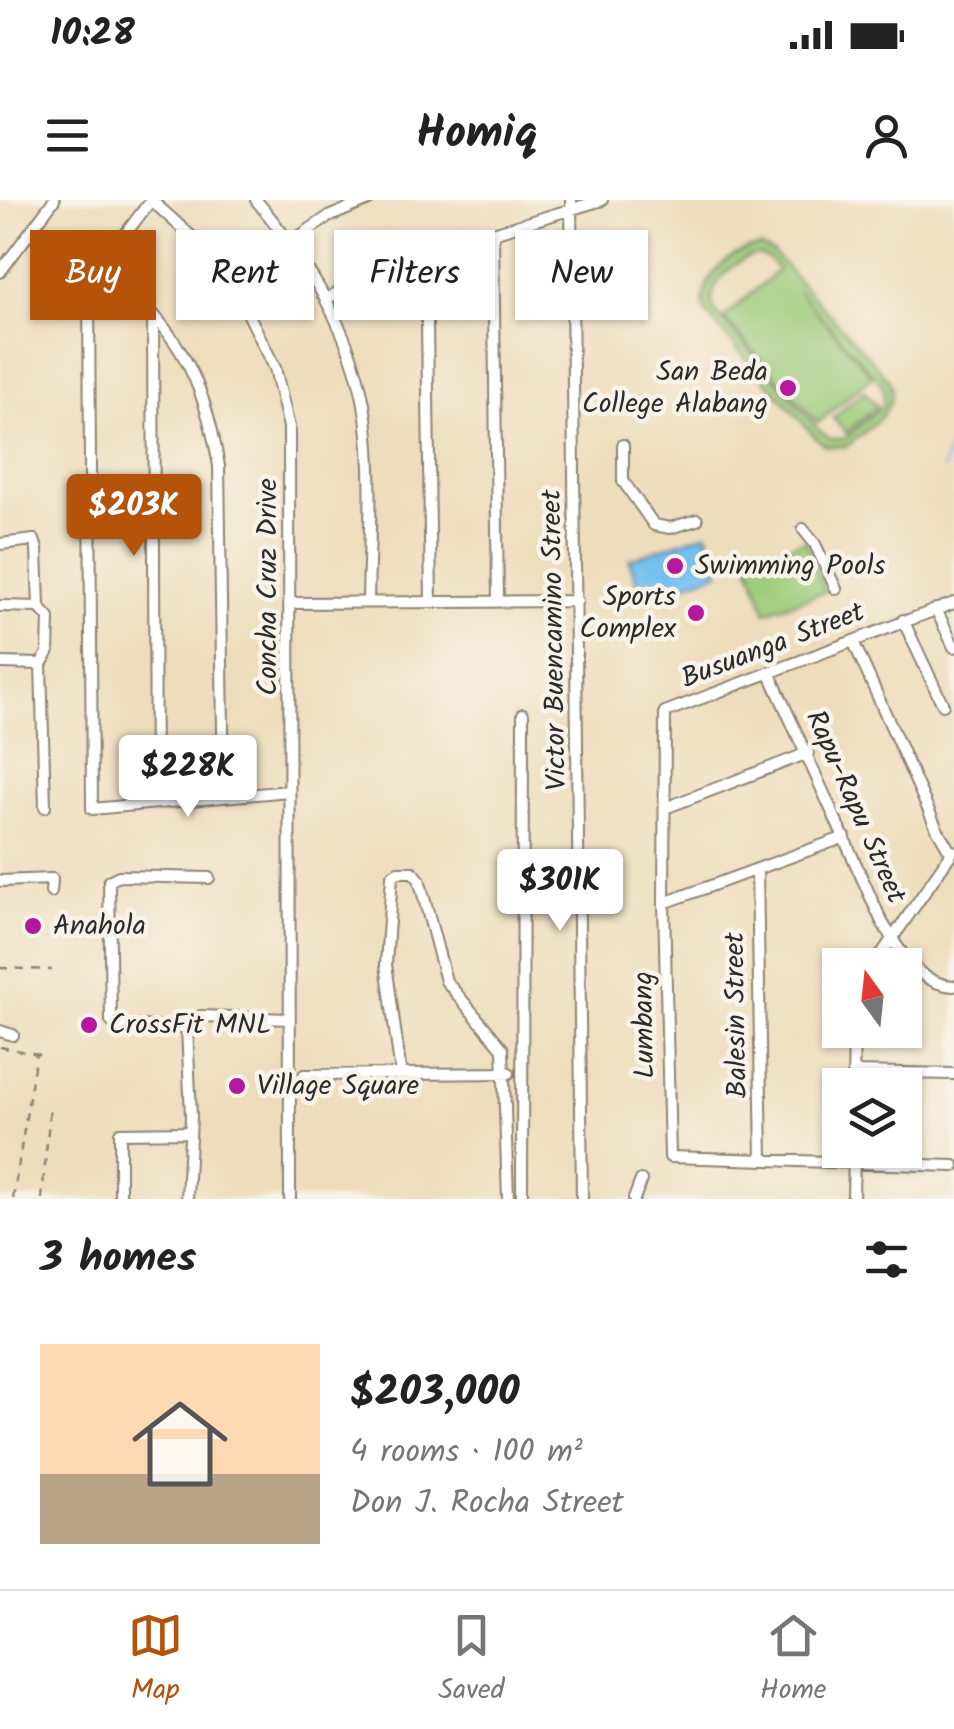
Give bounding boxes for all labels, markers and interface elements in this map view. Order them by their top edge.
text: 10:28 [50,5,135,65]
text: Homiq [416,99,538,171]
icon: menu [40,108,95,163]
icon: person [859,108,914,163]
chip: Buy [30,230,156,320]
chip: Rent [176,230,314,320]
chip: Filters [334,230,495,320]
chip: New [515,230,648,320]
place label: San Beda College Alabang [582,350,768,427]
marker: San Beda College Alabang [777,377,799,399]
pin: $203K [64,474,204,559]
street label: Concha Cruz Drive [246,478,291,696]
text: $203K [89,481,179,532]
street label: Victor Buencamino Street [530,488,580,791]
place label: Swimming Pools [695,544,886,589]
marker: Swimming Pools [664,555,686,577]
place label: Sports Complex [579,575,677,652]
street label: Busuanga Street [675,590,872,702]
marker: Sports Complex [685,602,707,624]
street label: Rapu-Rapu Street [792,703,918,912]
pin: $228K [118,735,258,820]
text: $228K [141,742,235,793]
pin: $301K [490,849,630,934]
text: $301K [519,856,601,907]
place label: Anahola [53,904,146,949]
marker: Anahola [22,915,44,937]
street label: Balesin Street [713,930,761,1098]
north arrow [822,948,922,1048]
map controls [822,948,922,1168]
street label: Lumbang [622,971,668,1079]
place label: CrossFit MNL [109,1003,271,1048]
marker: CrossFit MNL [78,1014,100,1036]
place label: Village Square [257,1064,420,1109]
button: layers [822,1068,922,1168]
marker: Village Square [226,1075,248,1097]
text: 3 homes [40,1226,196,1293]
icon: filters [859,1232,914,1287]
text: $203,000 [350,1360,520,1427]
icon: home [120,1384,240,1504]
text: 4 rooms · 100 m² [350,1427,583,1478]
text: Don J. Rocha Street [350,1478,624,1529]
tab: Map [128,1608,183,1713]
tab: Saved [438,1608,505,1713]
tab: Home [760,1608,826,1713]

